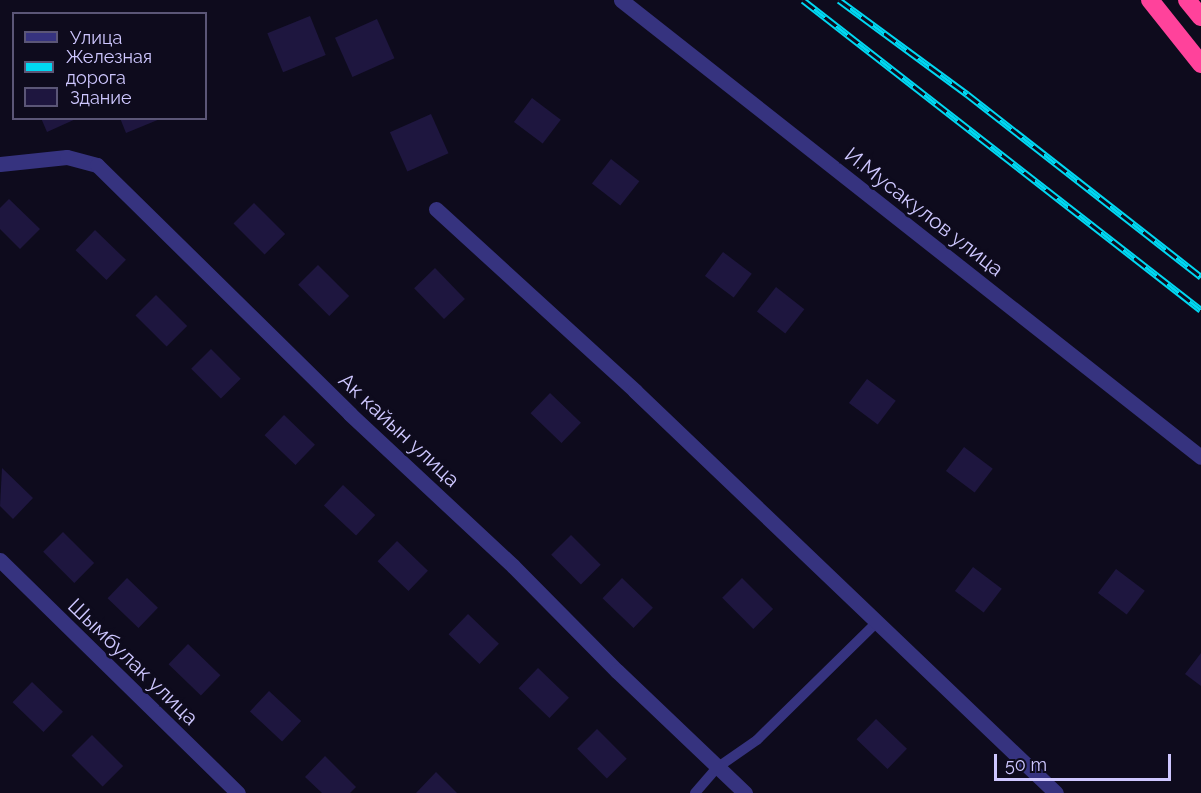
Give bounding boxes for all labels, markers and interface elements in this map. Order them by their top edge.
legend [12,12,207,120]
text: Улица [70,27,122,48]
text: Железная дорога [66,46,152,88]
text: Здание [70,87,132,108]
street label: И.Мусакулов улица [839,142,1009,282]
street label: Ак кайын улица [333,367,465,493]
street label: Шымбулак улица [62,593,204,731]
scale bar [997,742,1174,780]
text: 50 m [1005,754,1047,775]

